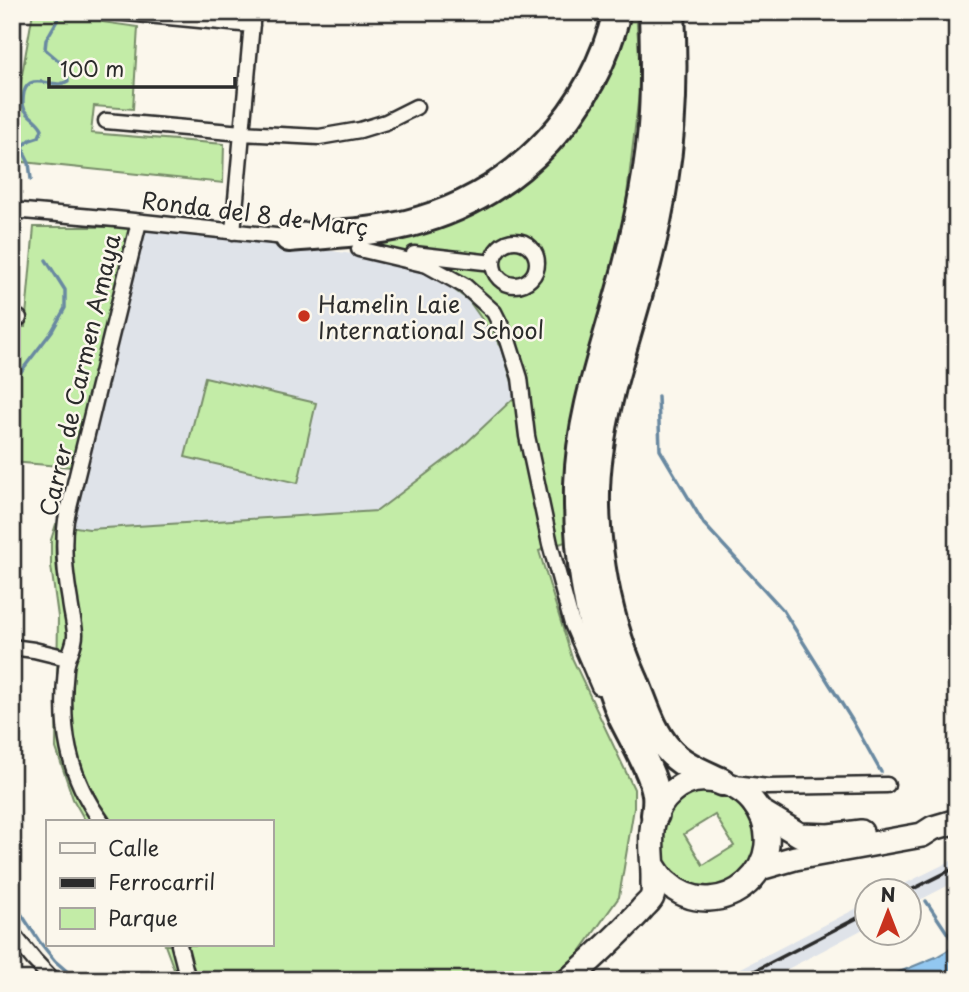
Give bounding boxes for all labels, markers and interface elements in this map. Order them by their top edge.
scale bar [49,46,234,90]
text: 100 m [60,52,124,84]
street label: Ronda del 8 de Març [140,182,370,244]
street label: Carrer de Carmen Amaya [29,230,129,520]
place label: Hamelin Laie International School [318,286,544,347]
marker: Hamelin Laie International School [296,308,312,324]
legend [46,820,273,946]
text: Calle [108,831,159,863]
text: Ferrocarril [108,865,215,897]
north arrow [853,876,923,946]
text: N [880,880,896,908]
text: Parque [108,901,178,933]

